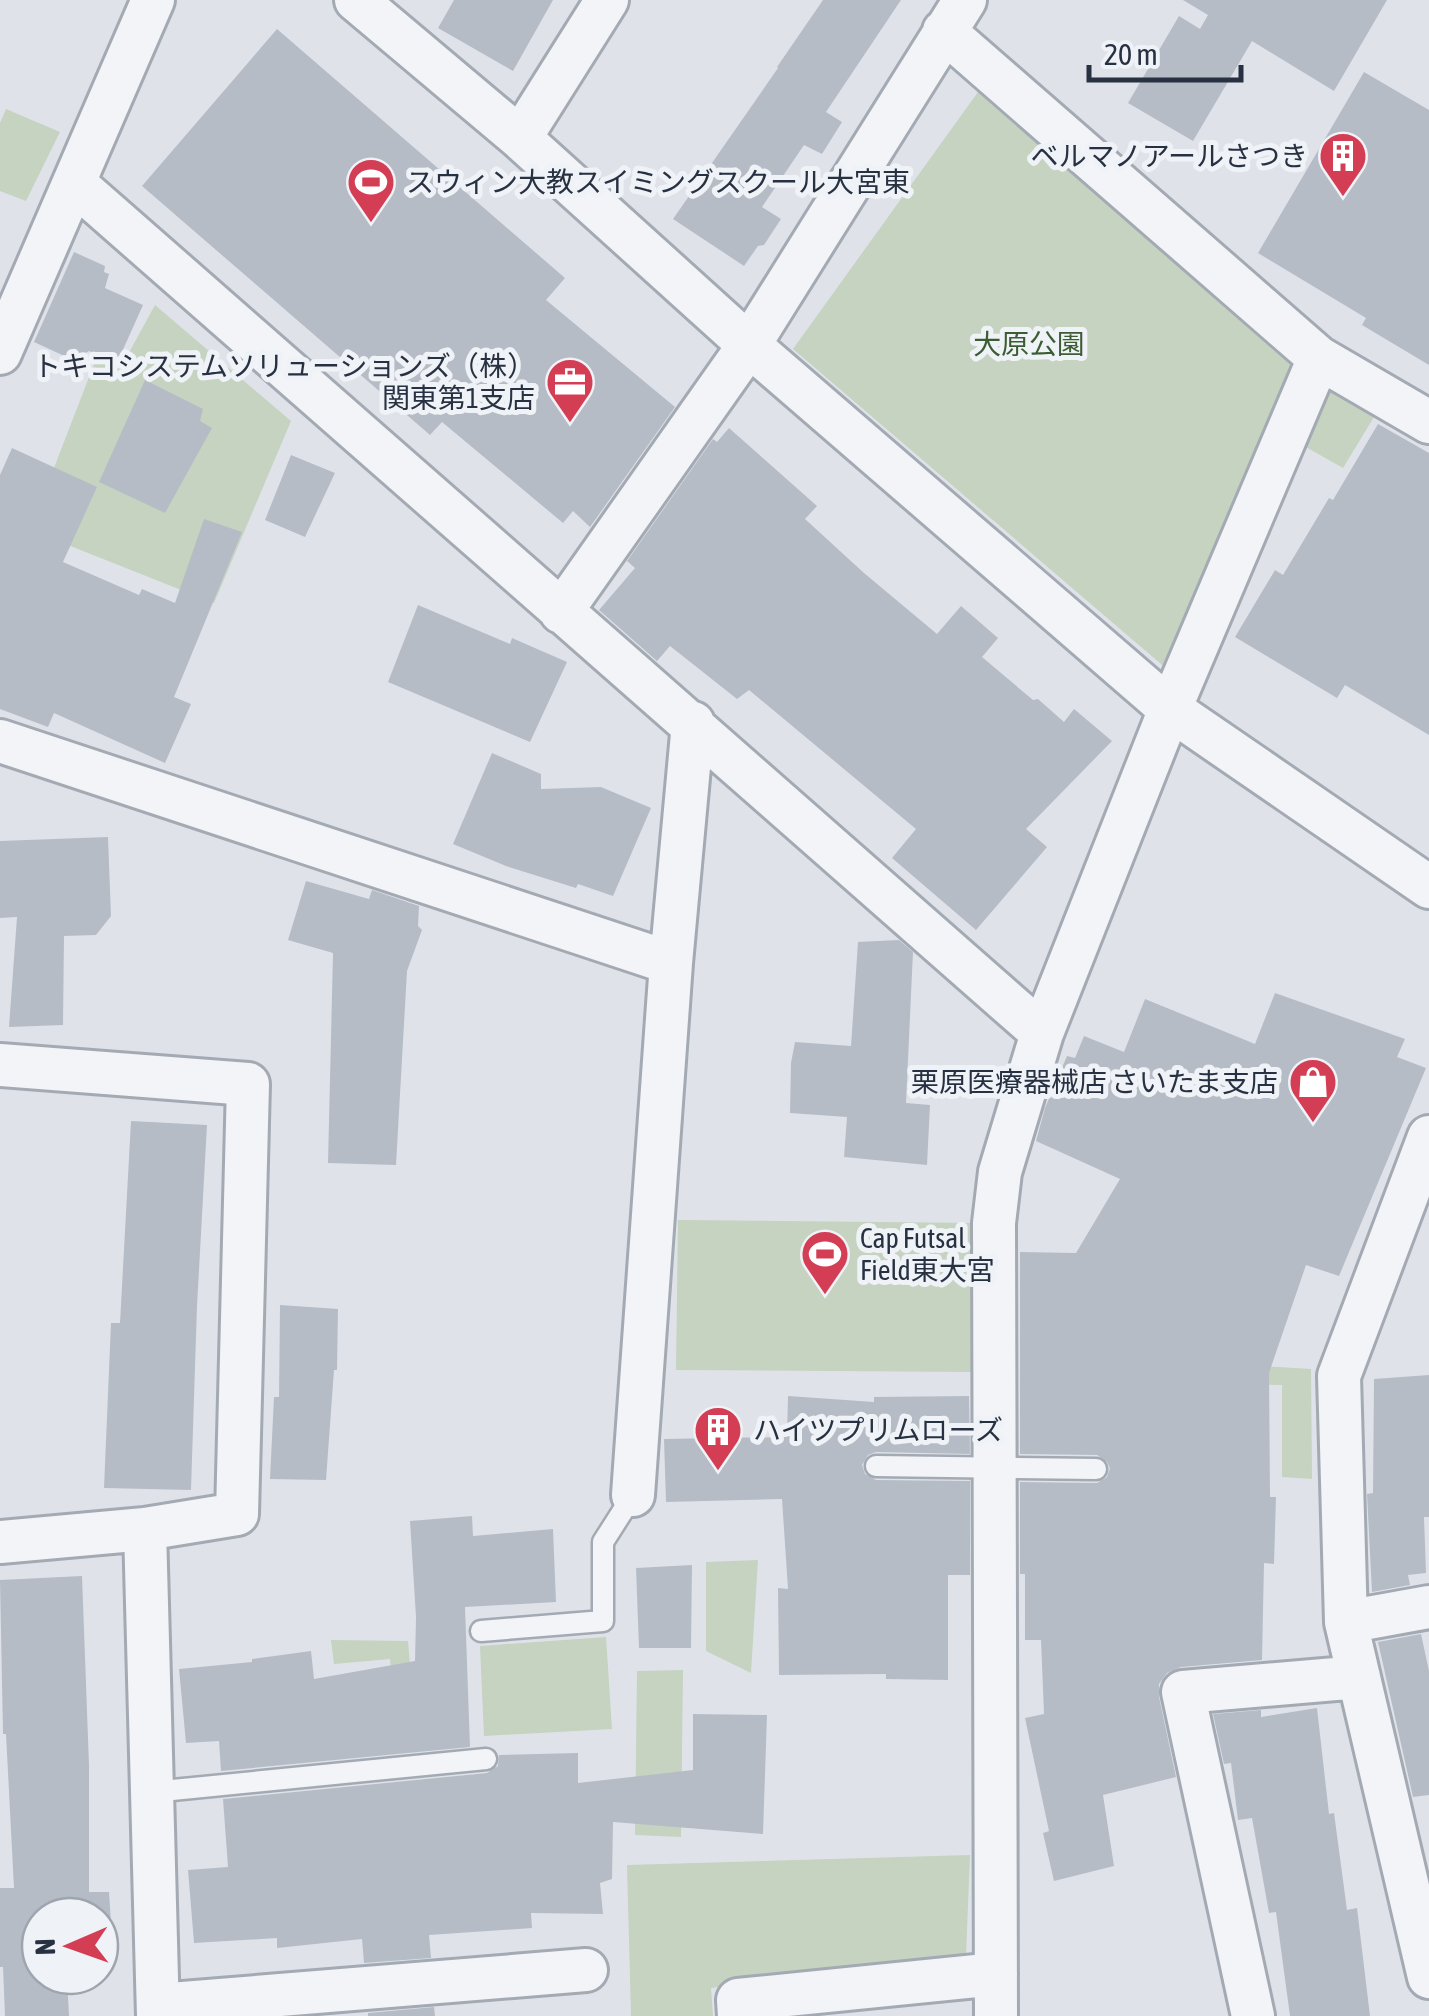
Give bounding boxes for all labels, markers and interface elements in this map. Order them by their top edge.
scale bar [1089,20,1242,82]
text: 20 m [1104,37,1158,71]
building icon: ベルマノアールさつき [1317,130,1369,198]
place label: ベルマノアールさつき [1031,140,1308,172]
sports icon: スウィン大教スイミングスクール大宮東 [345,156,397,224]
place label: スウィン大教スイミングスクール大宮東 [406,166,910,198]
park label: 大原公園 [973,328,1085,360]
place label: トキコシステムソリューションズ（株） 関東第1支店 [33,350,535,414]
office icon: トキコシステムソリューションズ（株） 関東第1支店 [544,356,596,424]
shop icon: 栗原医療器械店 さいたま支店 [1287,1056,1339,1124]
place label: 栗原医療器械店 さいたま支店 [911,1066,1278,1098]
place label: Cap Futsal Field東大宮 [860,1222,995,1286]
sports icon: Cap Futsal Field東大宮 [799,1228,851,1296]
building icon: ハイツプリムローズ [692,1404,744,1472]
place label: ハイツプリムローズ [753,1414,1003,1446]
north arrow [20,1896,120,1996]
text: N [29,1938,61,1956]

